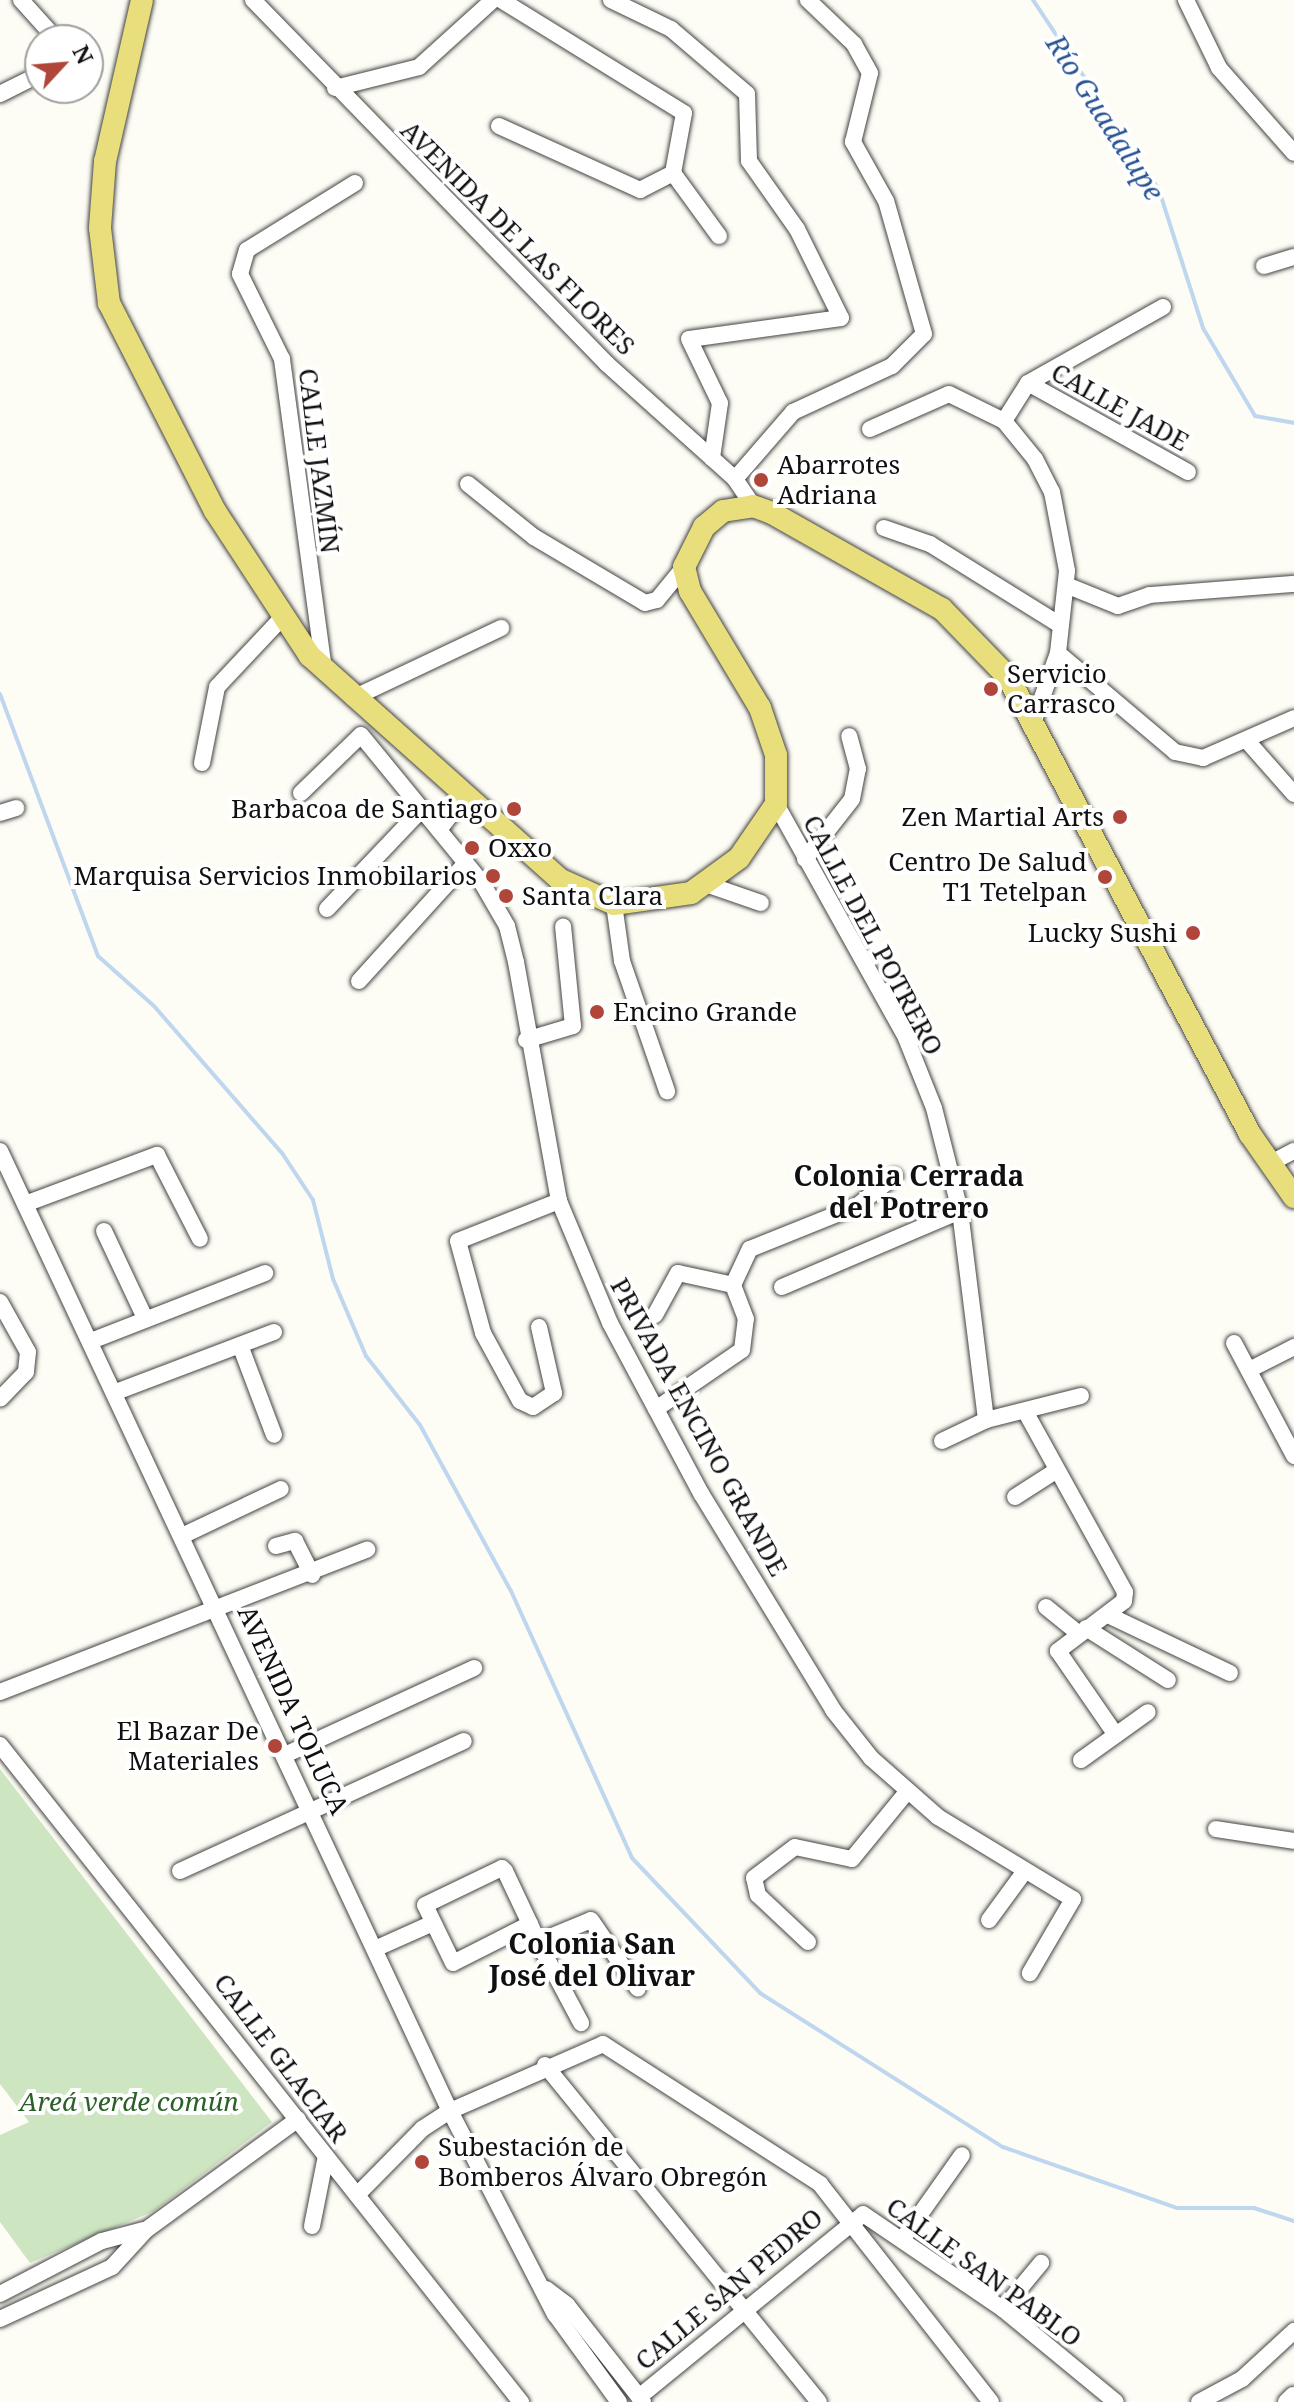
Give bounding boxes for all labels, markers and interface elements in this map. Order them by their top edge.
north arrow [24,24,104,104]
water label: Río Guadalupe [1040,28,1172,206]
text: N [66,40,101,69]
street label: AVENIDA DE LAS FLORES [394,114,642,362]
street label: CALLE JADE [1046,356,1194,458]
street label: CALLE JAZMÍN [292,367,346,555]
place label: Abarrotes Adriana [777,449,900,510]
marker: Abarrotes Adriana [752,471,770,489]
place label: Servicio Carrasco [1007,658,1116,720]
marker: Servicio Carrasco [982,680,1000,698]
place label: Barbacoa de Santiago [231,793,498,825]
marker: Barbacoa de Santiago [505,800,523,818]
place label: Zen Martial Arts [902,801,1104,833]
marker: Zen Martial Arts [1111,808,1129,826]
street label: CALLE DEL POTRERO [797,810,949,1060]
place label: Oxxo [488,832,552,864]
marker: Oxxo [463,839,481,857]
place label: Centro De Salud T1 Tetelpan [888,846,1087,908]
place label: Marquisa Servicios Inmobilarios [73,860,477,892]
marker: Centro De Salud T1 Tetelpan [1094,866,1116,888]
marker: Marquisa Servicios Inmobilarios [484,867,502,885]
place label: Santa Clara [522,880,663,912]
marker: Santa Clara [497,887,515,905]
place label: Lucky Sushi [1028,917,1177,949]
marker: Lucky Sushi [1184,924,1202,942]
place label: Encino Grande [613,996,797,1028]
marker: Encino Grande [588,1003,606,1021]
district label: Colonia Cerrada del Potrero [794,1158,1024,1224]
street label: PRIVADA ENCINO GRANDE [604,1273,794,1581]
street label: AVENIDA TOLUCA [231,1601,355,1819]
place label: El Bazar De Materiales [117,1715,259,1776]
marker: El Bazar De Materiales [266,1737,284,1755]
district label: Colonia San José del Olivar [489,1926,695,1992]
street label: CALLE GLACIAR [207,1968,355,2148]
park label: Areá verde común [19,2086,239,2118]
place label: Subestación de Bomberos Álvaro Obregón [438,2131,767,2192]
marker: Subestación de Bomberos Álvaro Obregón [413,2153,431,2171]
street label: CALLE SAN PABLO [880,2191,1088,2353]
street label: CALLE SAN PEDRO [629,2202,829,2376]

